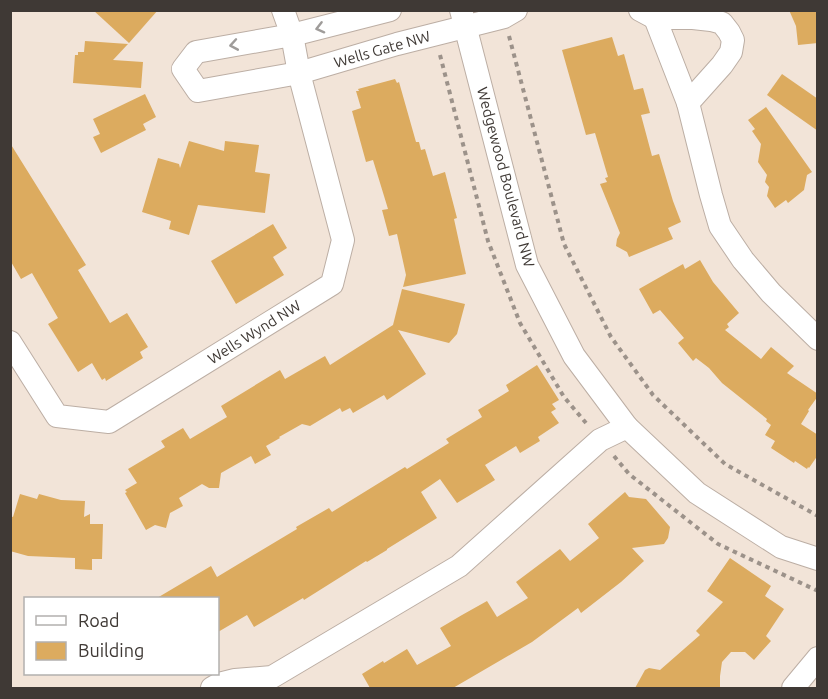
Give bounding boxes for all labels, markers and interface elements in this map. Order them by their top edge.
one-way arrow [316,20,326,33]
street label: Wells Gate NW [332,27,432,71]
one-way arrow [230,38,240,51]
street label: Wedgewood Boulevard NW [474,85,538,269]
street label: Wells Wynd NW [204,297,304,367]
legend [24,597,219,675]
text: Road [78,610,120,630]
text: Building [78,640,144,660]

